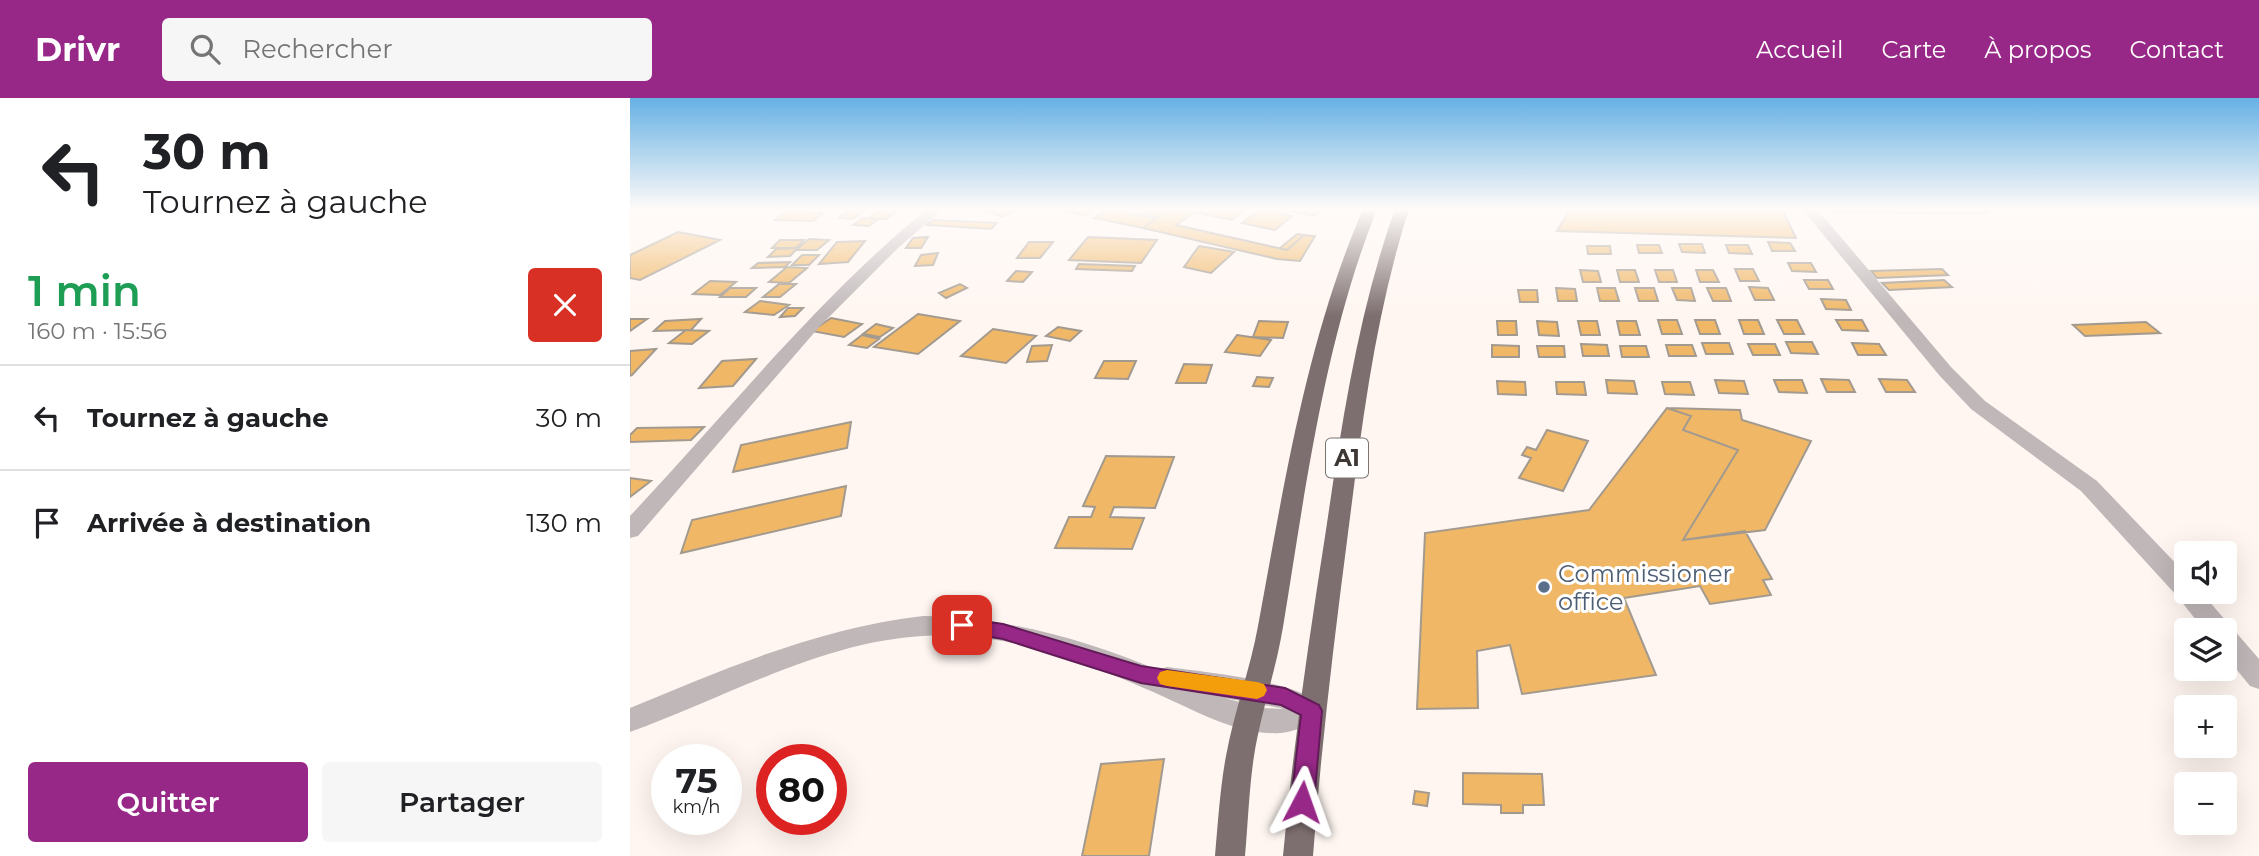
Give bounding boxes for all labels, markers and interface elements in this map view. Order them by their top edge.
search box [162,18,652,81]
text: Drivr [35,29,120,69]
icon: search [186,30,224,68]
text: Rechercher [242,33,393,65]
text: Accueil [1756,35,1843,64]
text: Carte [1881,35,1946,64]
text: À propos [1984,35,2091,64]
text: Contact [2129,35,2224,64]
text: 30 m [143,122,271,181]
icon: left [28,126,119,217]
text: Tournez à gauche [143,182,428,221]
text: 1 min [28,265,141,317]
button: close [528,268,602,342]
text: 160 m · 15:56 [28,317,167,345]
icon: left [28,399,66,437]
text: Tournez à gauche [87,402,329,434]
text: 30 m [536,402,602,434]
road number: A1 [1326,438,1368,478]
icon: arrive [28,504,66,542]
text: Arrivée à destination [87,507,371,539]
text: 130 m [526,507,602,539]
map controls [2174,541,2237,835]
button: sound [2174,541,2237,604]
place label: Commissioner office [1558,559,1732,616]
marker: Commissioner office [1536,579,1552,595]
pin [932,595,992,655]
icon: arrive [943,606,981,644]
button: layers [2174,618,2237,681]
button: + [2174,695,2237,758]
speed limit sign: 80 [756,744,847,835]
text: 75 [676,759,717,802]
button: Quitter [28,762,308,842]
button: Partager [322,762,602,842]
position arrow [1265,765,1339,839]
button: − [2174,772,2237,835]
text: km/h [672,796,721,818]

